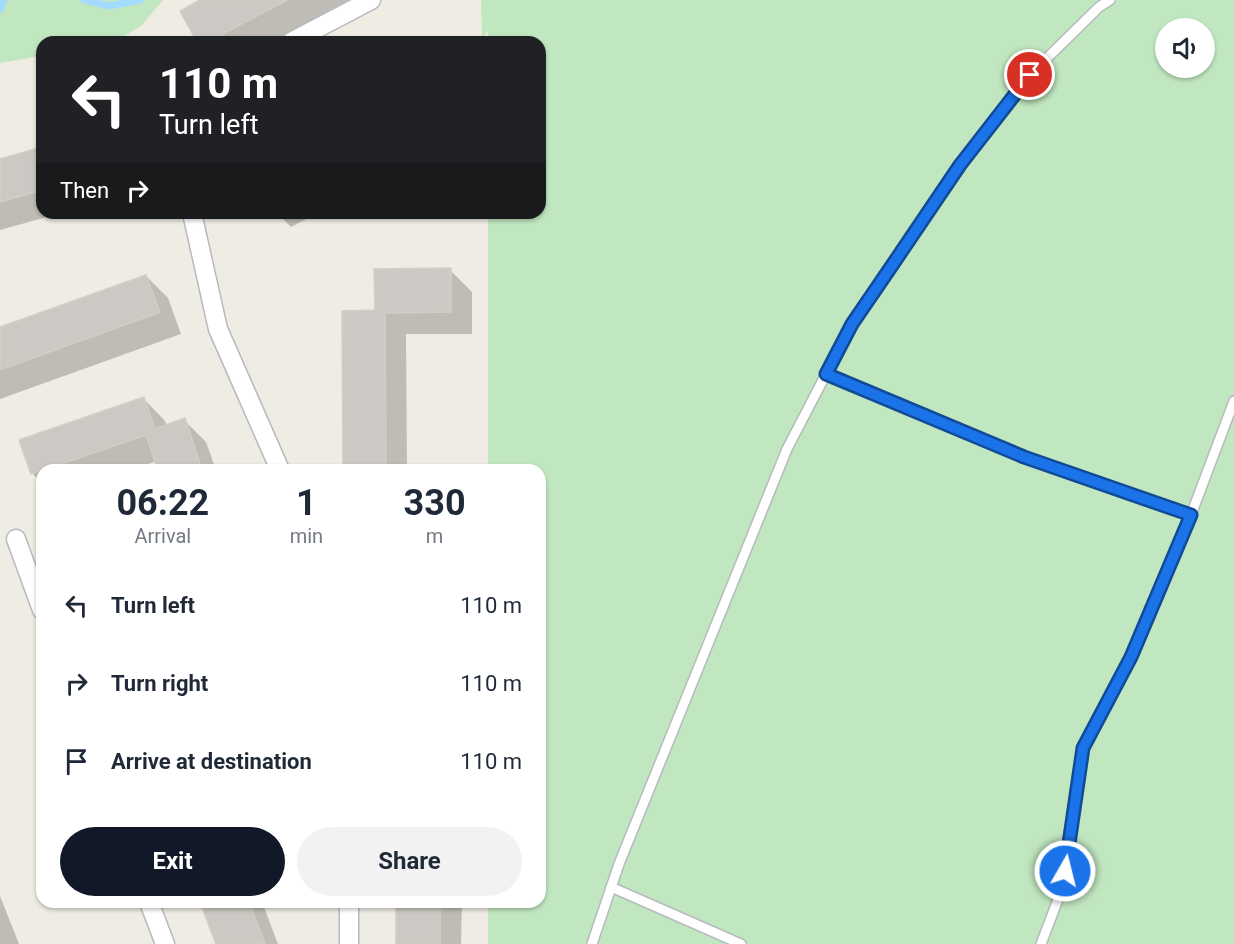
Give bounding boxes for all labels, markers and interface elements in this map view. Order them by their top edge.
map controls [1155,18,1215,78]
button: sound [1155,18,1215,78]
pin [1004,49,1055,100]
icon: arrive [1013,58,1046,91]
text: 110 m [159,59,278,108]
icon: left [60,60,138,138]
text: Turn left [159,109,259,141]
icon: right [121,174,154,207]
text: Then [60,178,109,203]
text: 06:22 [116,482,209,524]
text: 1 [296,482,317,524]
text: 330 [404,482,466,524]
text: Arrival [134,524,191,548]
text: min [290,524,323,548]
text: m [426,524,443,548]
icon: left [60,589,93,622]
text: Turn left [111,593,195,618]
text: 110 m [460,593,522,618]
icon: right [60,667,93,700]
text: Turn right [111,671,208,696]
text: 110 m [460,671,522,696]
icon: arrive [60,745,93,778]
text: Arrive at destination [111,749,312,774]
text: 110 m [460,749,522,774]
button: Exit [60,827,285,896]
button: Share [297,827,522,896]
position arrow [1033,839,1097,903]

